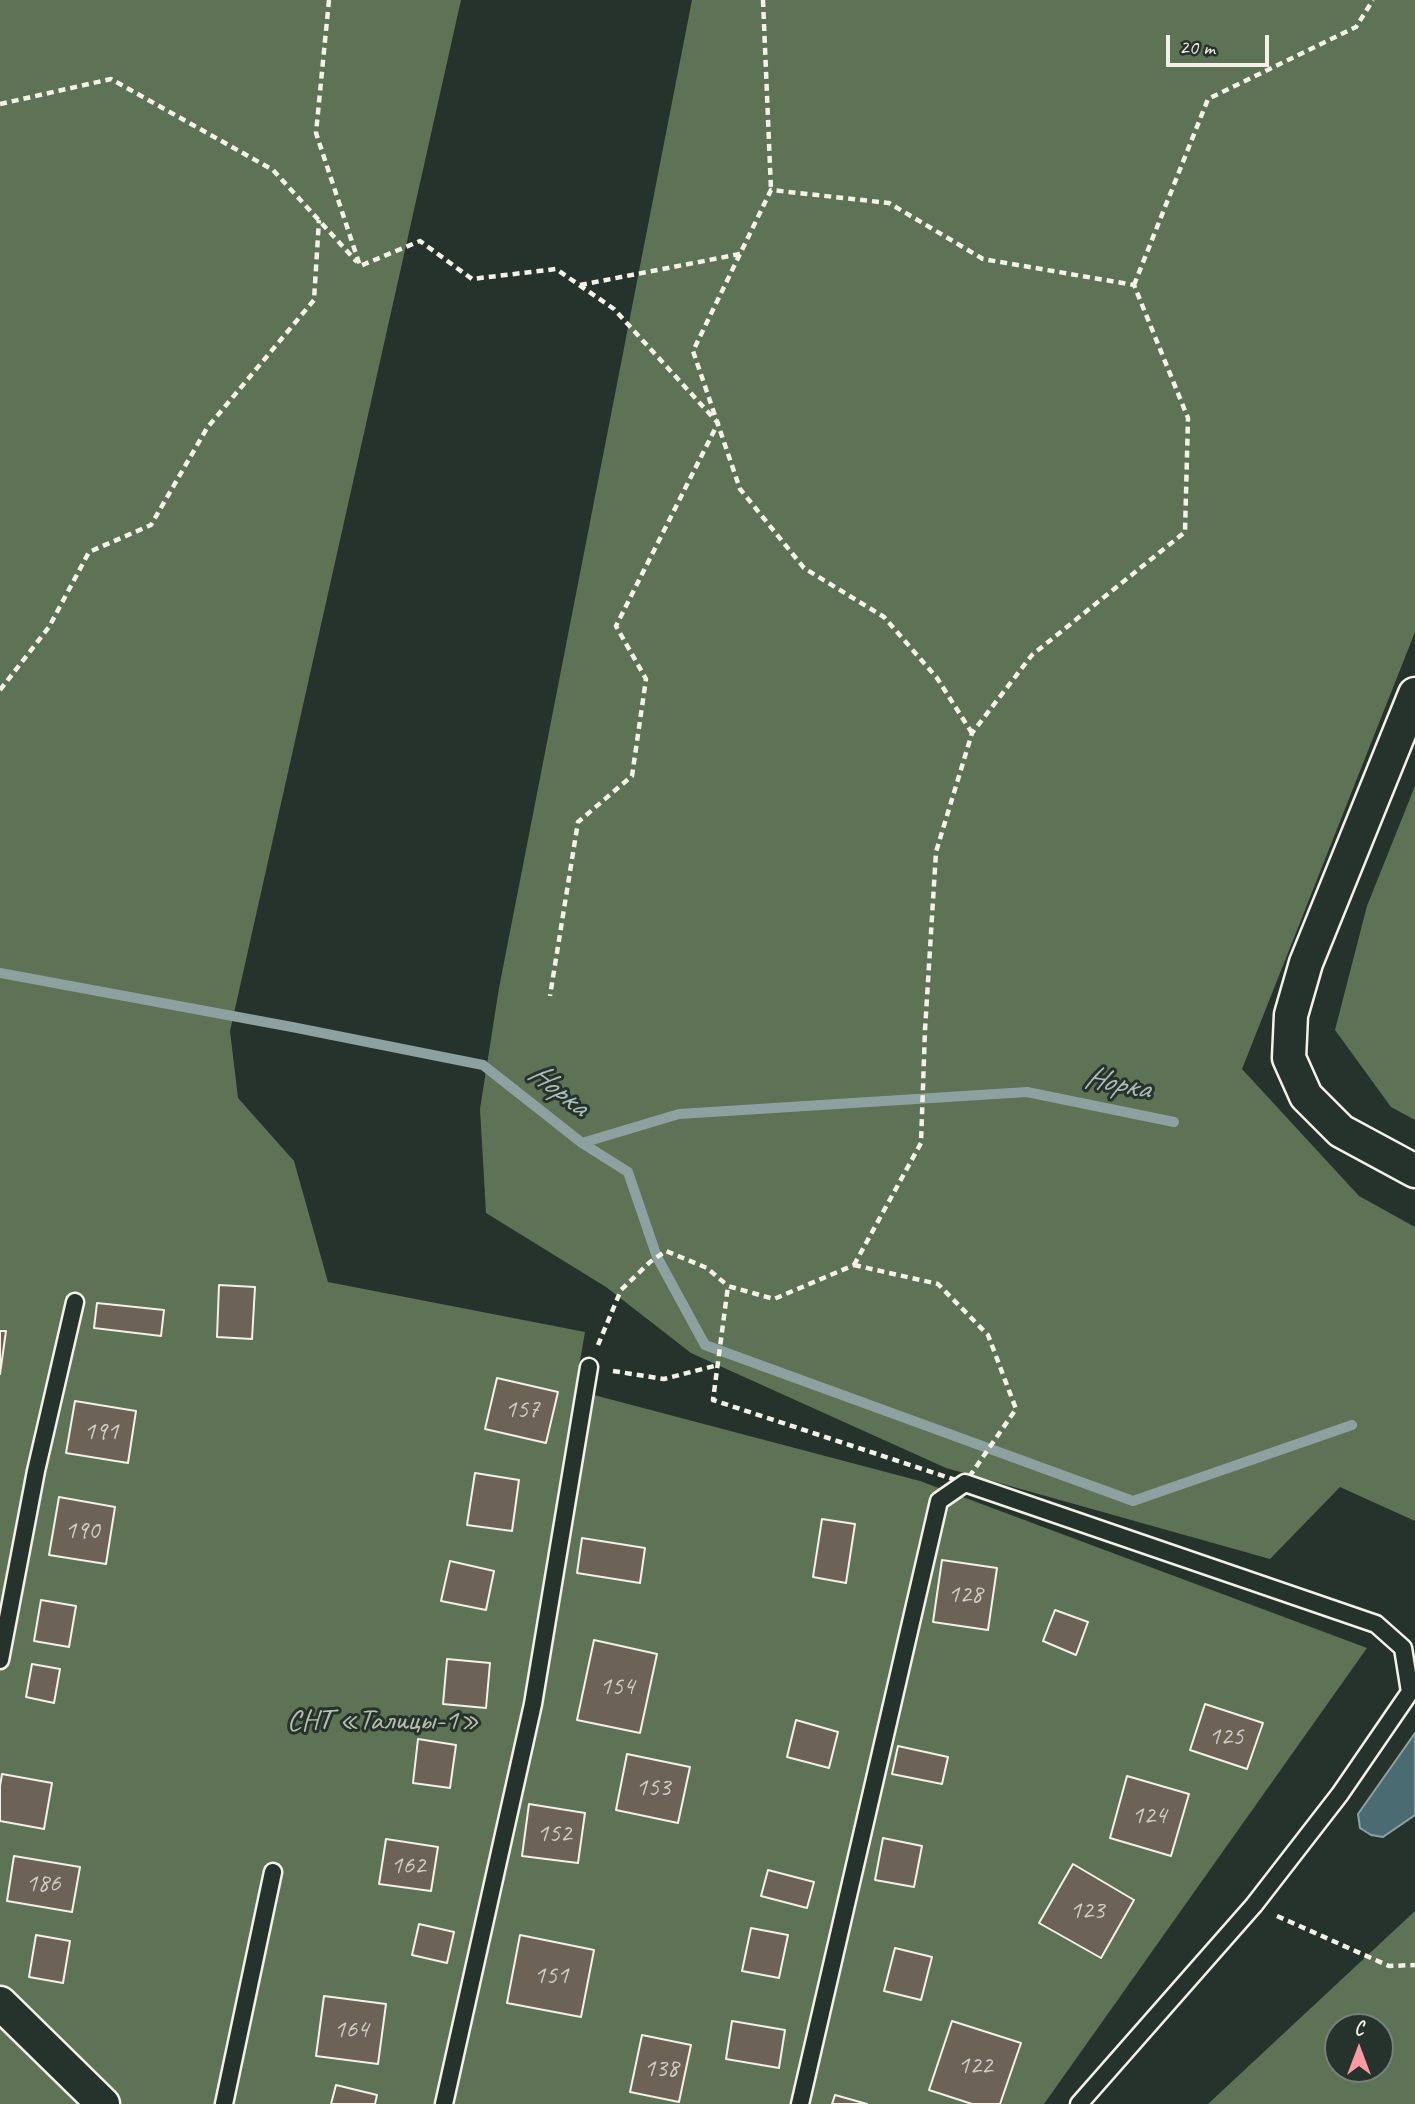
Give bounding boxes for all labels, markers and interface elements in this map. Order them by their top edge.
scale bar [1170,21,1273,65]
text: 20 m [1179,34,1215,60]
water label: Норка [520,1055,596,1125]
water label: Норка [1081,1059,1153,1109]
house number: 157 [504,1394,540,1426]
house number: 191 [83,1416,119,1448]
house number: 190 [64,1515,100,1547]
house number: 128 [947,1579,983,1611]
house number: 154 [599,1671,635,1703]
park label: СНТ «Талицы-1» [287,1703,479,1739]
house number: 125 [1208,1721,1244,1753]
house number: 153 [635,1772,671,1804]
house number: 124 [1131,1800,1167,1832]
house number: 152 [536,1818,572,1850]
house number: 162 [390,1850,426,1882]
house number: 186 [25,1868,61,1900]
house number: 123 [1069,1895,1105,1927]
house number: 151 [533,1960,569,1992]
north arrow [1324,2013,1394,2083]
house number: 164 [333,2014,369,2046]
text: С [1354,2017,1364,2041]
house number: 122 [957,2050,993,2082]
house number: 138 [643,2053,679,2085]

